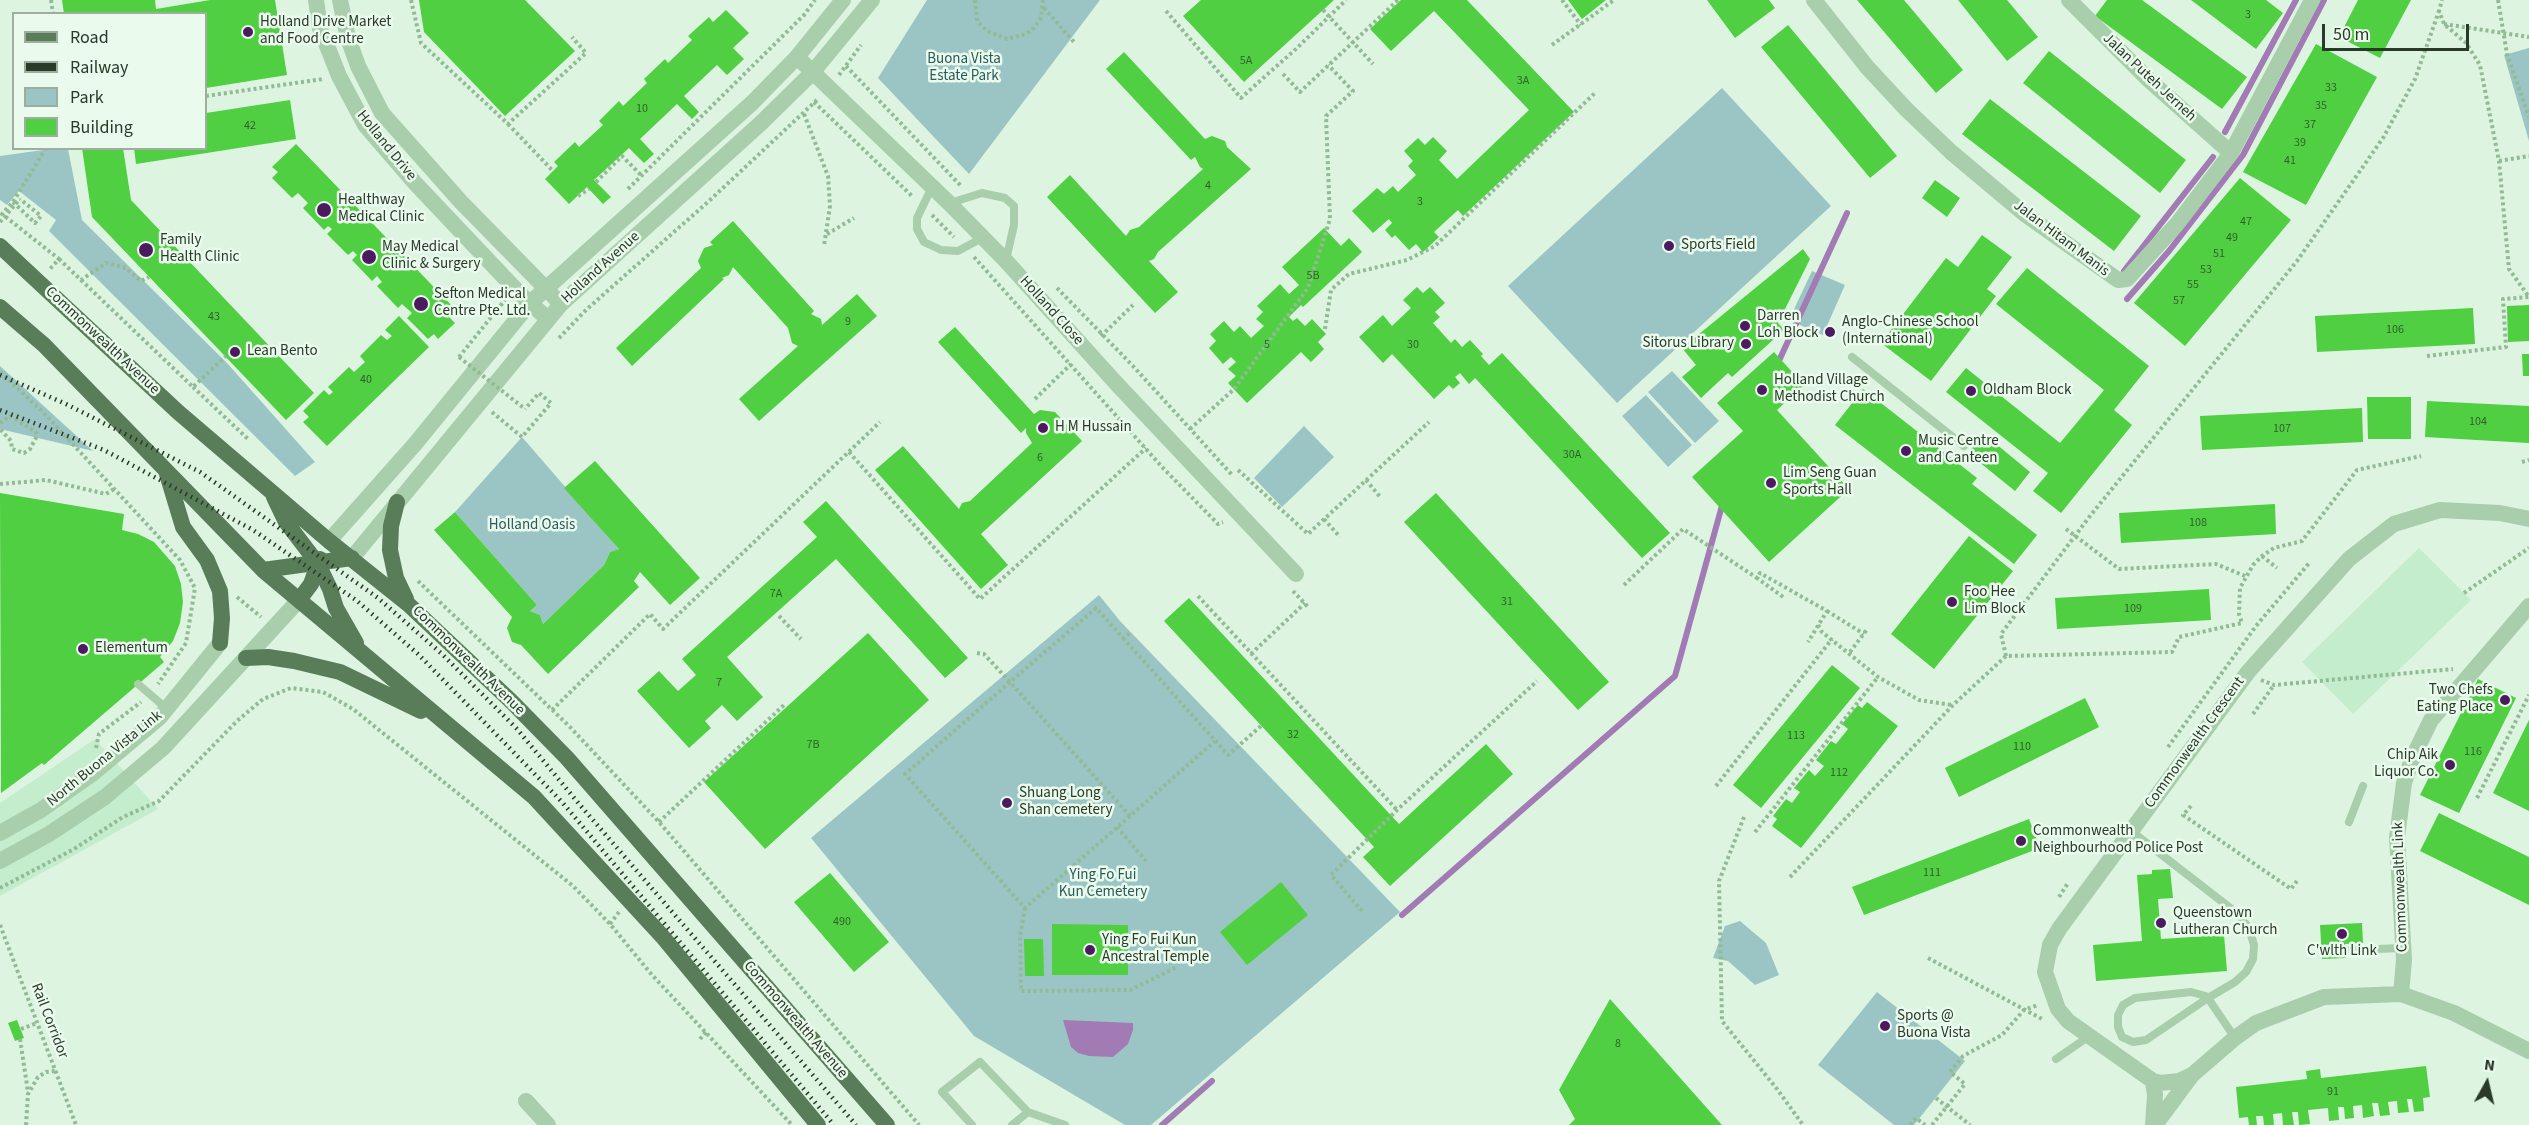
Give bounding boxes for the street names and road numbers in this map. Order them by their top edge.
street label: Jalan Puteh Jerneh [2099,30,2199,126]
street label: Holland Drive [352,107,420,185]
street label: Jalan Hitam Manis [2010,197,2112,281]
street label: Holland Avenue [558,228,644,308]
street label: Holland Close [1015,273,1087,349]
street label: Commonwealth Avenue [41,283,163,399]
street label: Commonwealth Avenue [408,603,528,719]
street label: Commonwealth Crescent [2141,674,2249,812]
street label: North Buona Vista Link [44,707,166,811]
street label: Commonwealth Link [2390,822,2412,952]
street label: Commonwealth Avenue [739,958,851,1082]
street label: Rail Corridor [26,981,72,1061]

